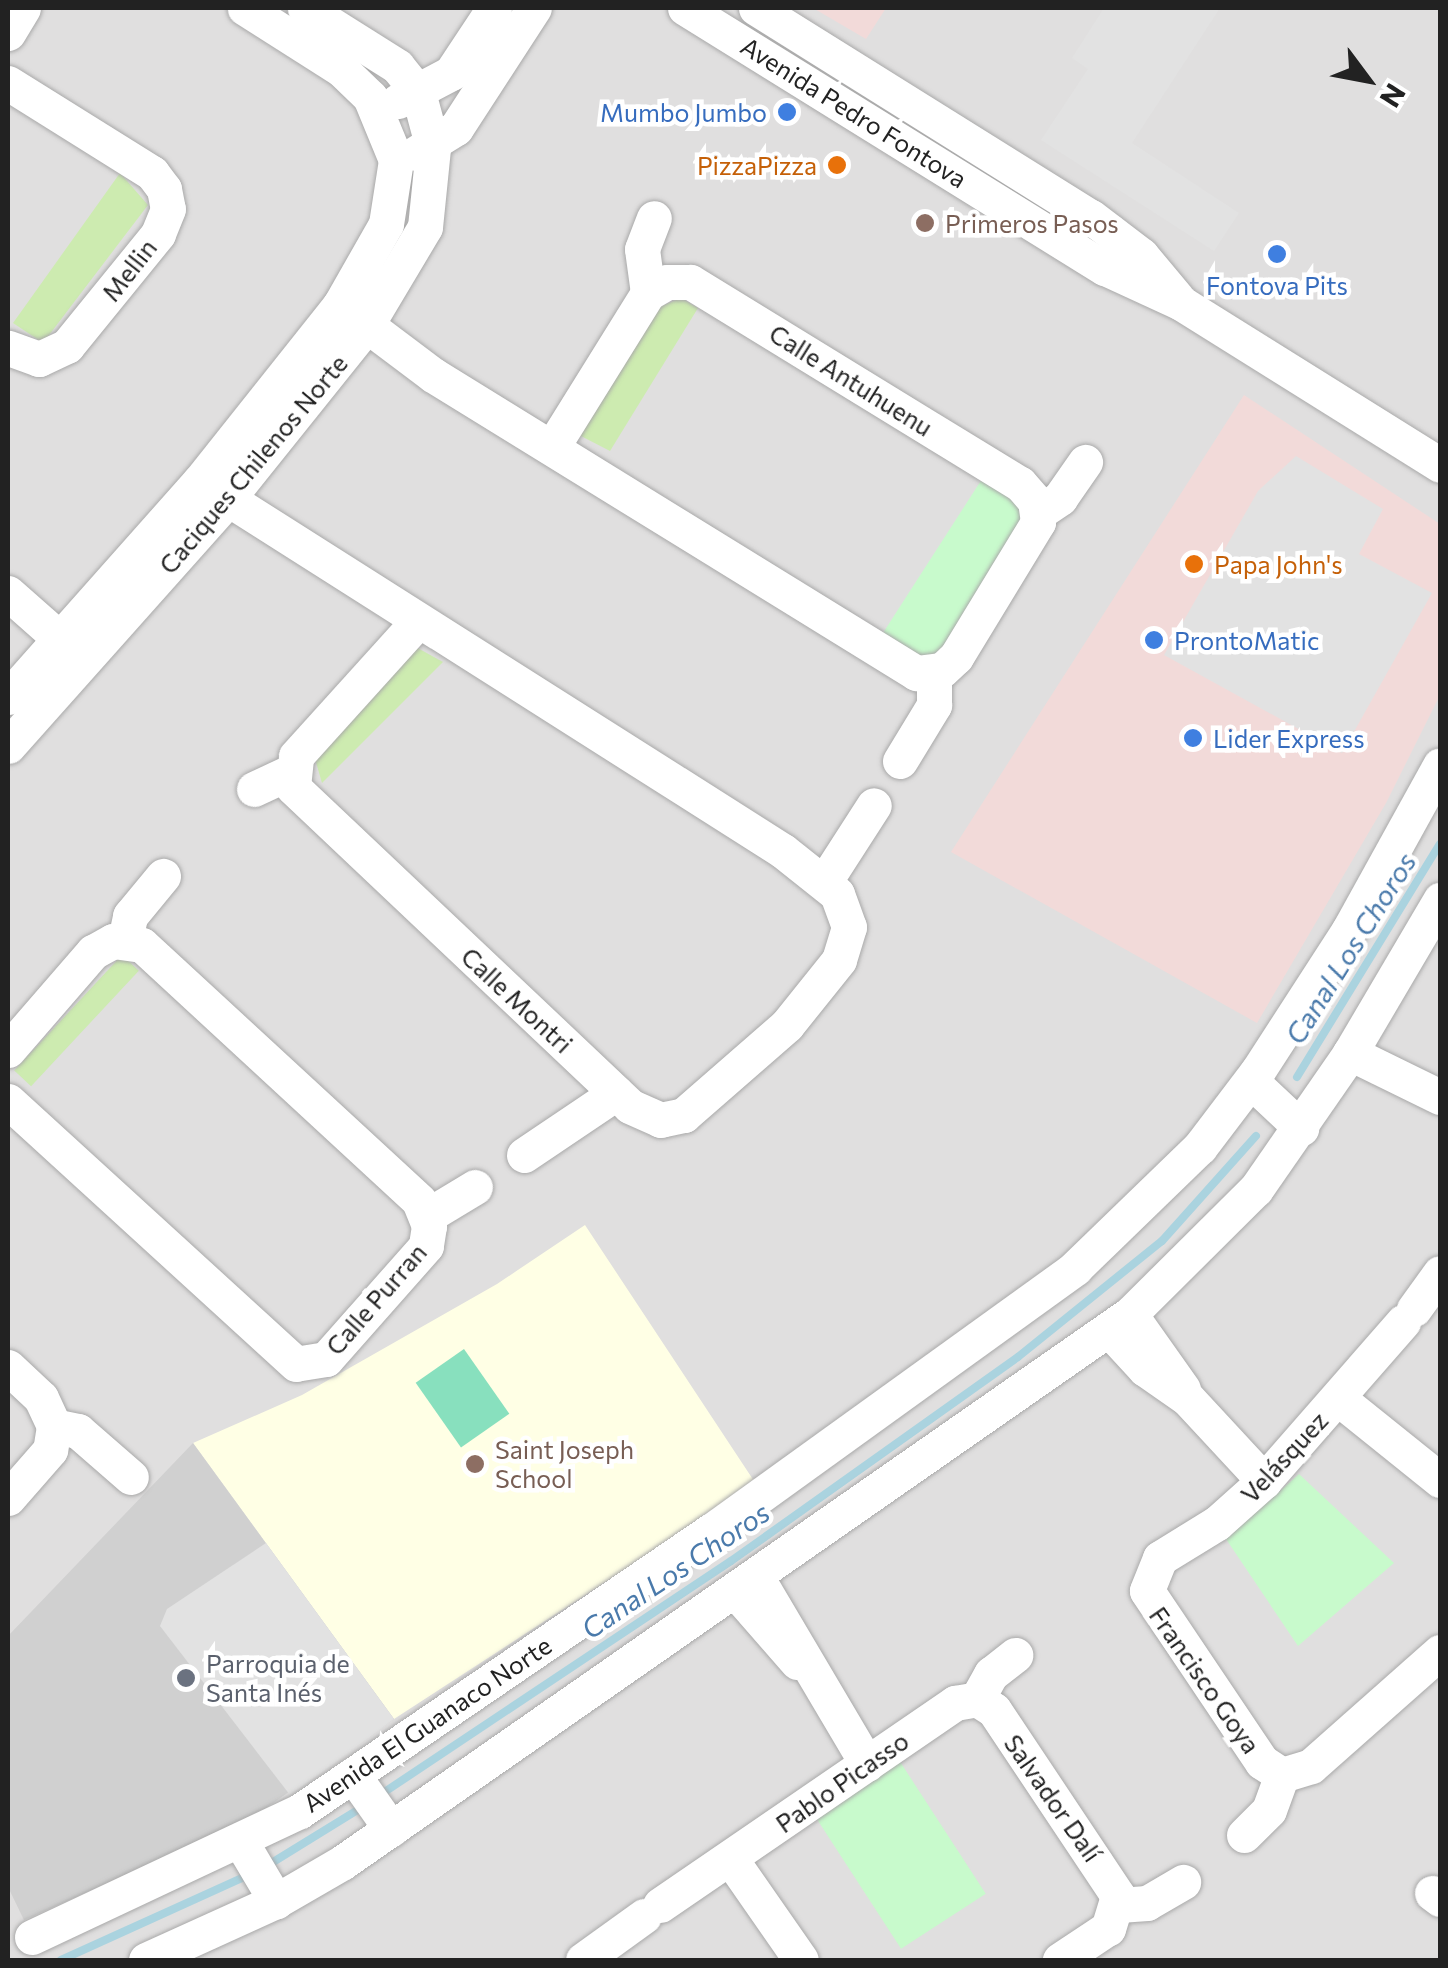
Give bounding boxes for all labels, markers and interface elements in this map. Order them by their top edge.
street label: Avenida Pedro Fontova [736,30,972,194]
north arrow [1318,30,1418,130]
text: N [1373,78,1413,114]
place label: Mumbo Jumbo [600,97,767,127]
marker: Mumbo Jumbo [776,101,798,123]
place label: PizzaPizza [697,150,817,180]
marker: PizzaPizza [826,154,848,176]
place label: Primeros Pasos [945,208,1119,238]
marker: Primeros Pasos [914,212,936,234]
street label: Mellin [95,233,163,307]
marker: Fontova Pits [1266,243,1288,265]
place label: Fontova Pits [1206,270,1348,300]
street label: Calle Antuhuenu [764,318,938,442]
street label: Caciques Chilenos Norte [153,348,353,580]
place label: Papa John's [1214,549,1343,579]
marker: Papa John's [1183,553,1205,575]
place label: ProntoMatic [1174,625,1319,655]
marker: ProntoMatic [1143,629,1165,651]
place label: Lider Express [1213,723,1365,753]
marker: Lider Express [1182,727,1204,749]
water label: Canal Los Choros [1278,846,1422,1050]
street label: Calle Montri [455,941,579,1059]
street label: Calle Purran [320,1237,432,1361]
street label: Velásquez [1234,1405,1334,1509]
place label: Saint Joseph School [495,1435,634,1494]
marker: Saint Joseph School [464,1453,486,1475]
water label: Canal Los Choros [575,1495,775,1645]
street label: Francisco Goya [1143,1601,1267,1759]
street label: Avenida El Guanaco Norte [297,1630,557,1818]
place label: Parroquia de Santa Inés [206,1649,350,1708]
marker: Parroquia de Santa Inés [175,1667,197,1689]
street label: Pablo Picasso [770,1725,914,1839]
street label: Salvador Dalí [998,1729,1108,1867]

